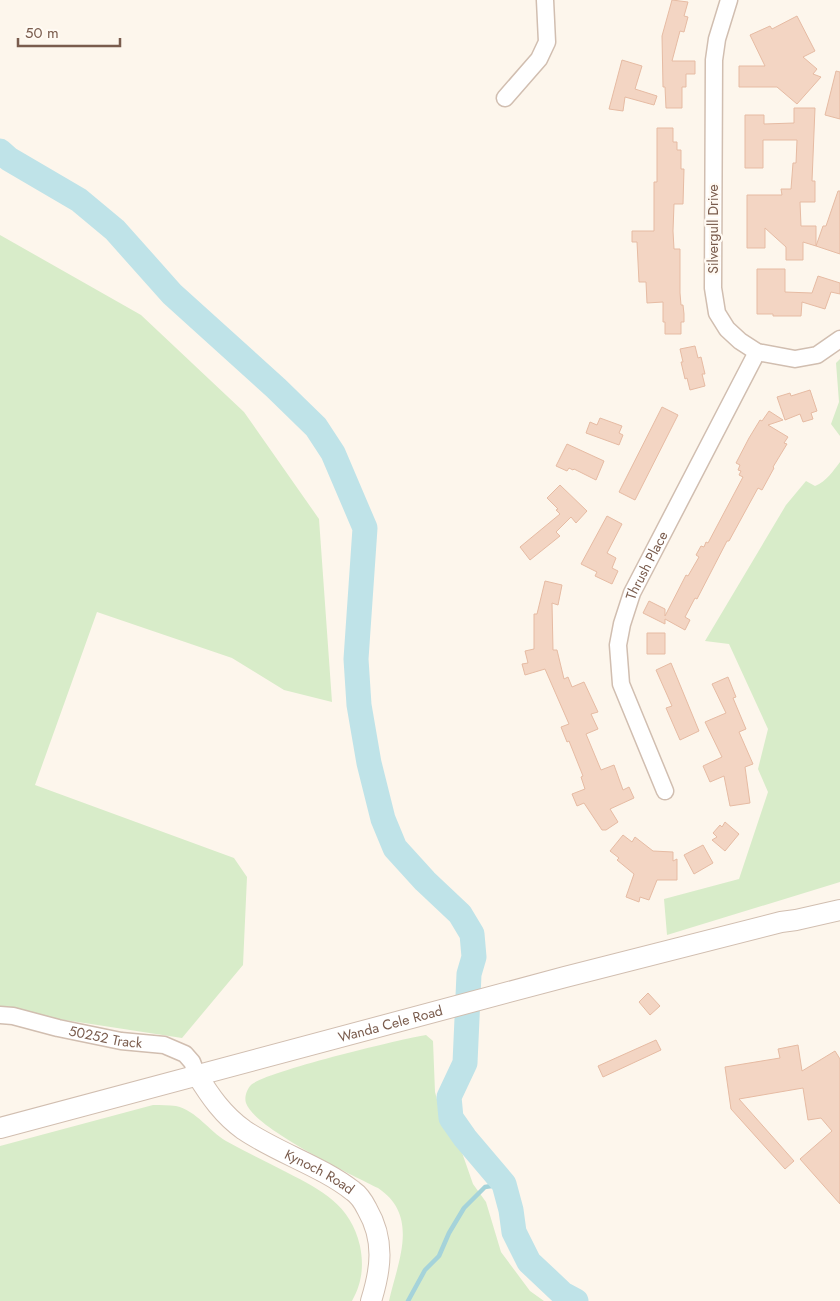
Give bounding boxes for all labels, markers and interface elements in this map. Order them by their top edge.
scale bar [18,15,120,47]
text: 50 m [25,22,59,44]
street label: Silvergull Drive [703,184,723,274]
street label: Thrush Place [621,527,672,602]
street label: Wanda Cele Road [336,1000,445,1047]
street label: 50252 Track [67,1020,144,1053]
street label: Kynoch Road [281,1144,359,1199]

